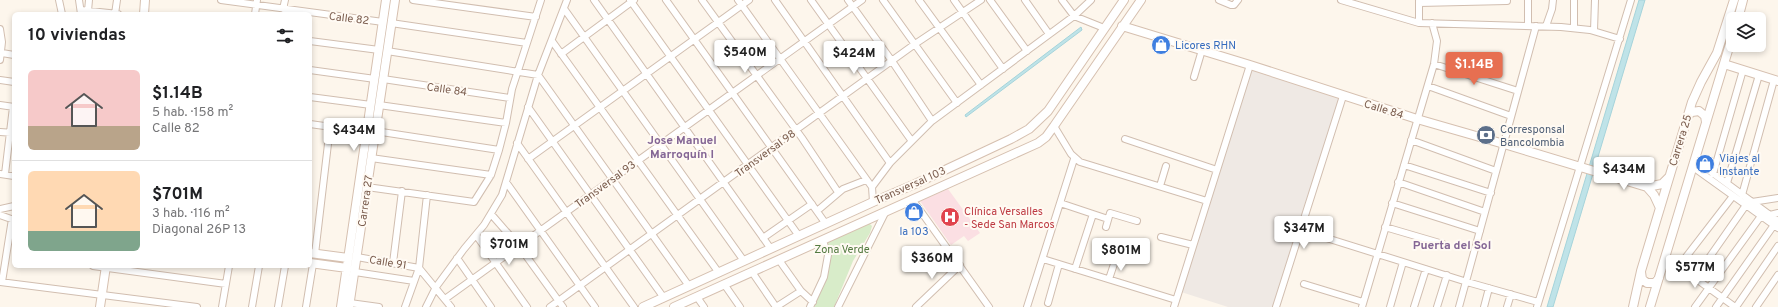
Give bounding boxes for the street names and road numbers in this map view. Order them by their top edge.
street label: Calle 82 [328,10,370,28]
street label: Calle 84 [426,80,468,100]
street label: Calle 84 [1362,97,1405,123]
street label: Carrera 25 [1666,113,1695,168]
street label: Transversal 98 [732,127,799,181]
street label: Transversal 93 [572,158,639,212]
street label: Transversal 103 [873,164,948,208]
street label: Carrera 27 [355,174,377,228]
street label: Calle 91 [368,253,408,273]

